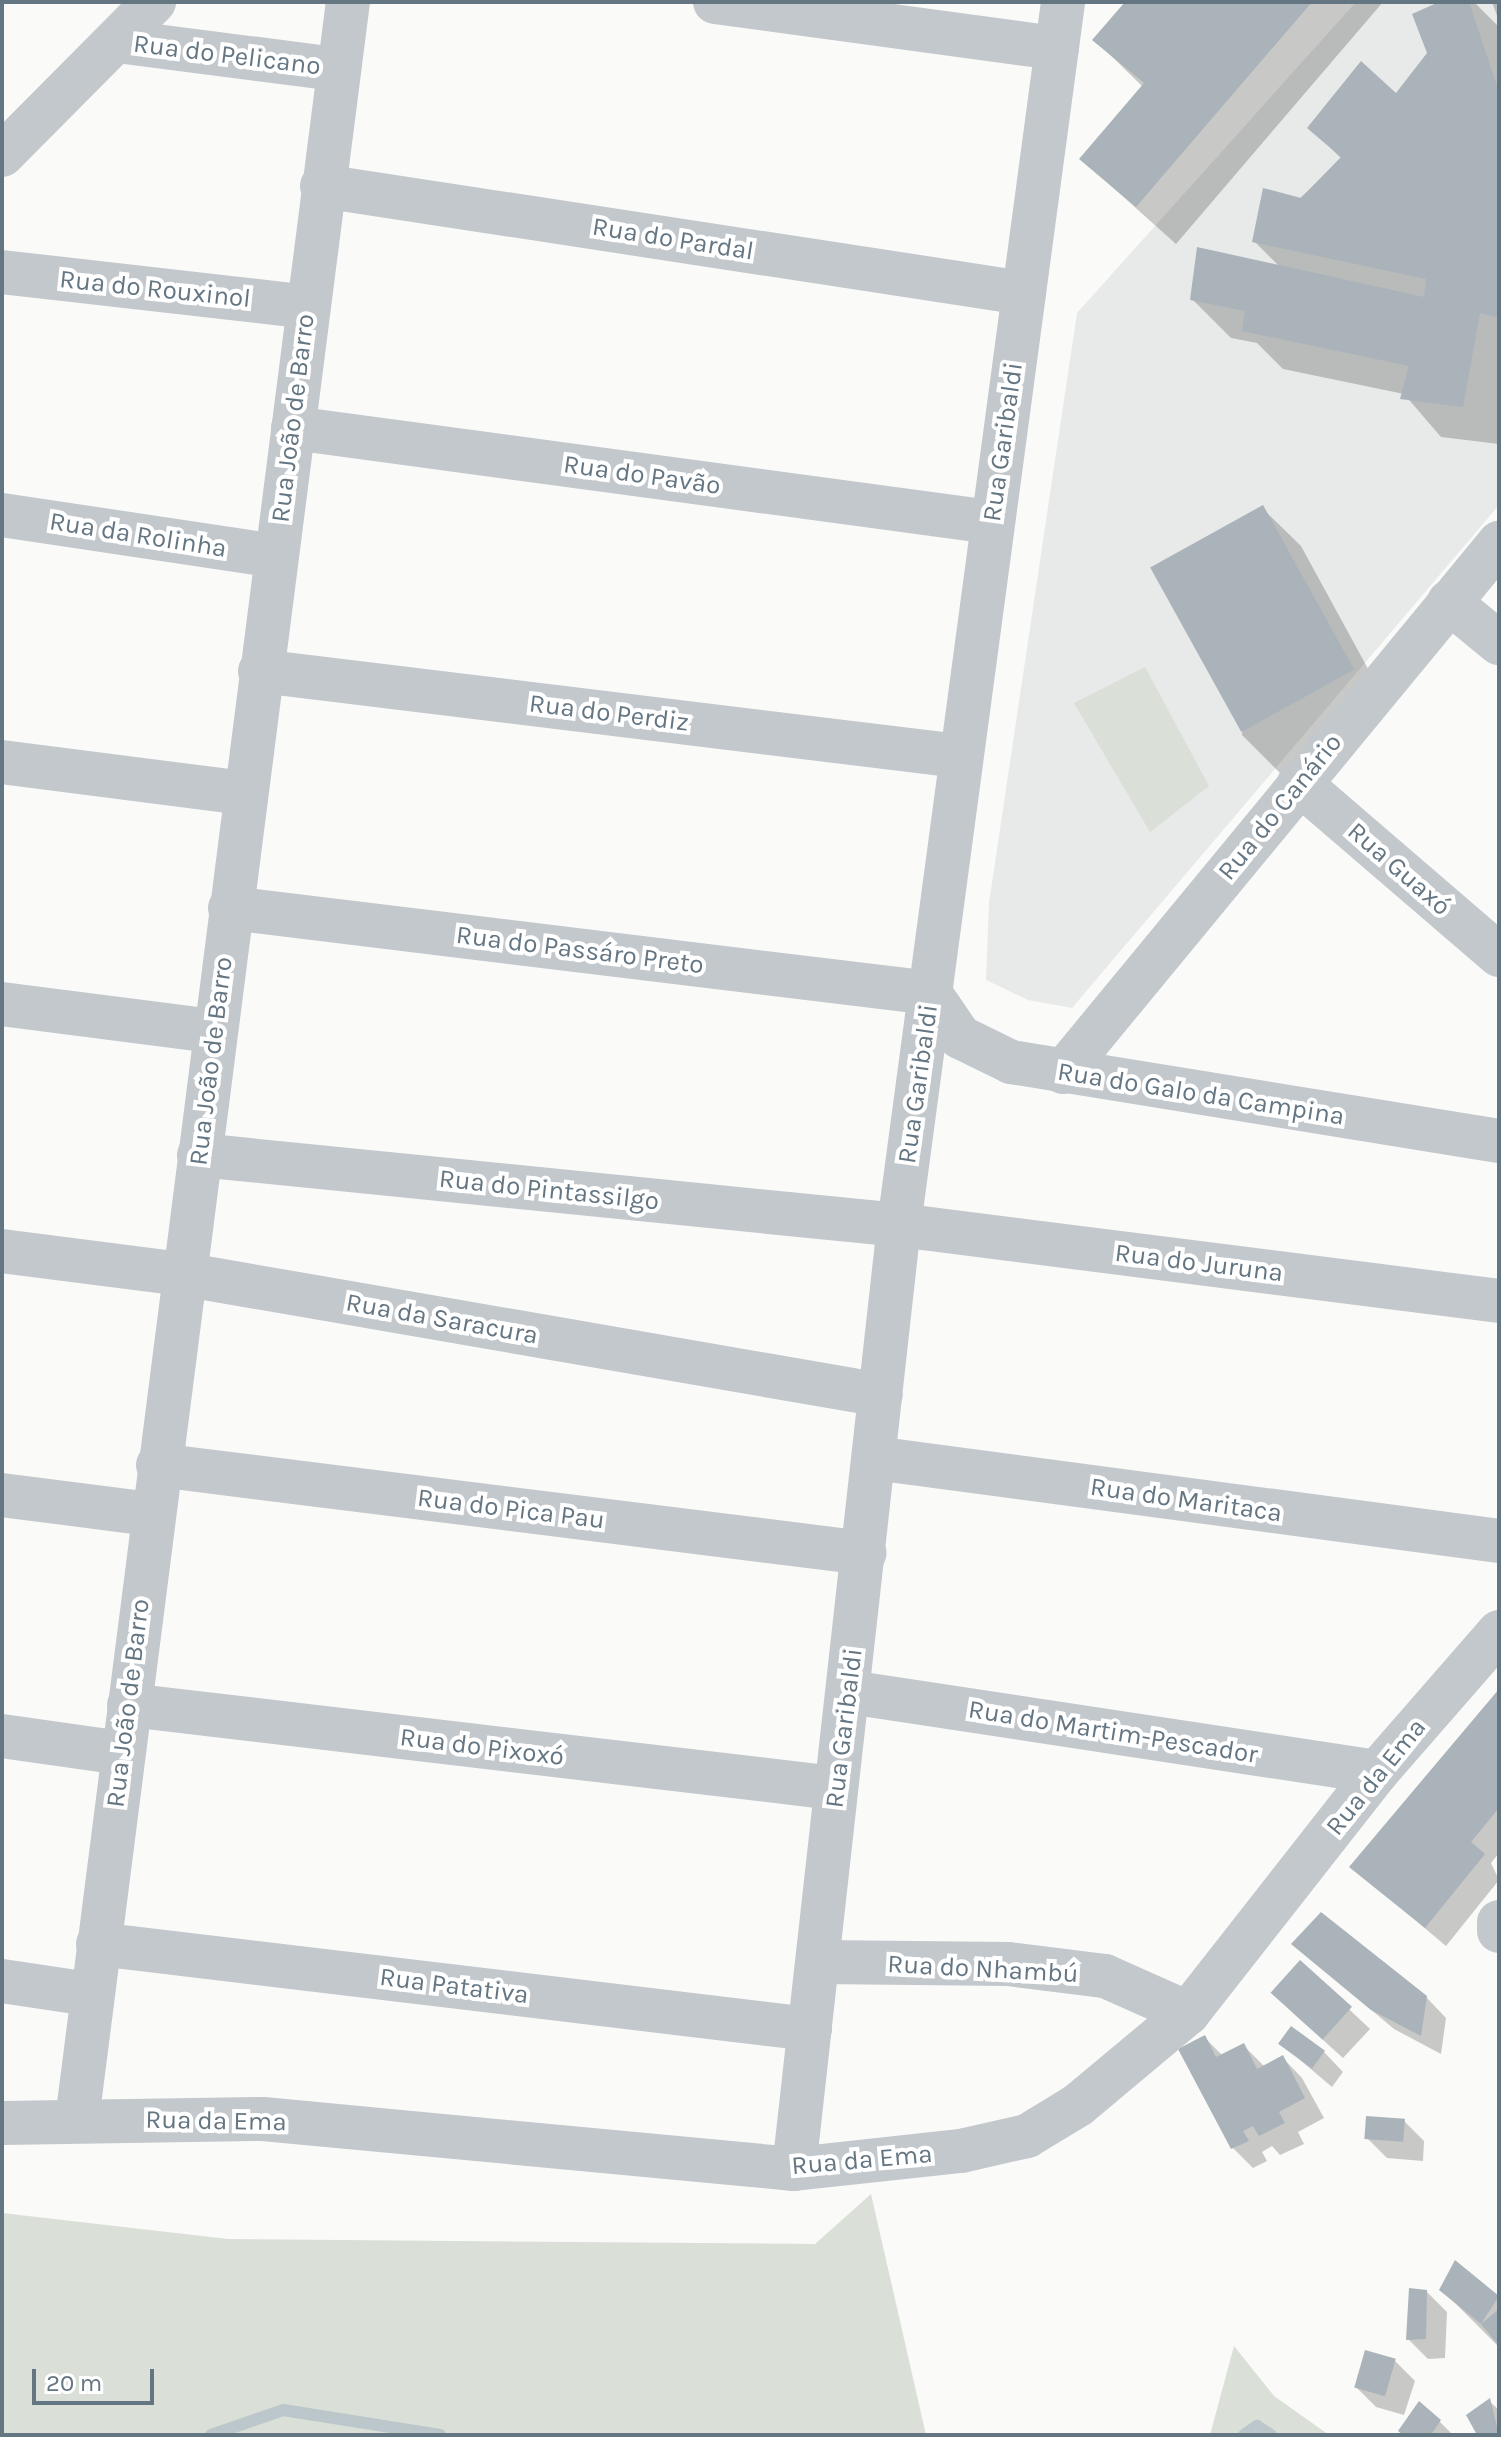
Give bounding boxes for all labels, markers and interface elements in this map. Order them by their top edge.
street label: Rua do Pelicano [132,28,322,82]
street label: Rua do Pardal [590,211,756,267]
street label: Rua do Rouxinol [58,263,252,315]
street label: Rua João de Barro [265,312,321,524]
street label: Rua Garibaldi [976,360,1030,524]
street label: Rua do Pavão [561,449,723,501]
street label: Rua da Rolinha [47,506,229,564]
street label: Rua do Perdiz [527,688,691,738]
street label: Rua do Canário [1211,727,1349,887]
street label: Rua Guaxó [1341,816,1457,922]
street label: Rua do Passáro Preto [454,919,706,981]
street label: Rua João de Barro [183,955,239,1167]
street label: Rua Garibaldi [891,1002,945,1166]
street label: Rua do Galo da Campina [1055,1056,1347,1132]
street label: Rua do Pintassilgo [437,1163,661,1217]
street label: Rua do Juruna [1113,1237,1285,1289]
street label: Rua da Saracura [343,1287,541,1351]
street label: Rua do Maritaca [1088,1471,1284,1529]
street label: Rua do Pica Pau [416,1482,606,1536]
street label: Rua João de Barro [100,1597,156,1809]
street label: Rua Garibaldi [819,1646,869,1810]
street label: Rua do Martim-Pescador [966,1694,1260,1770]
street label: Rua da Ema [1319,1712,1433,1842]
street label: Rua do Pixoxó [398,1721,566,1773]
street label: Rua do Nhambú [887,1948,1079,1990]
street label: Rua Patativa [378,1961,530,2011]
street label: Rua da Ema [145,2104,287,2138]
street label: Rua da Ema [790,2138,934,2182]
scale bar [36,2353,158,2403]
text: 20 m [46,2369,102,2397]

